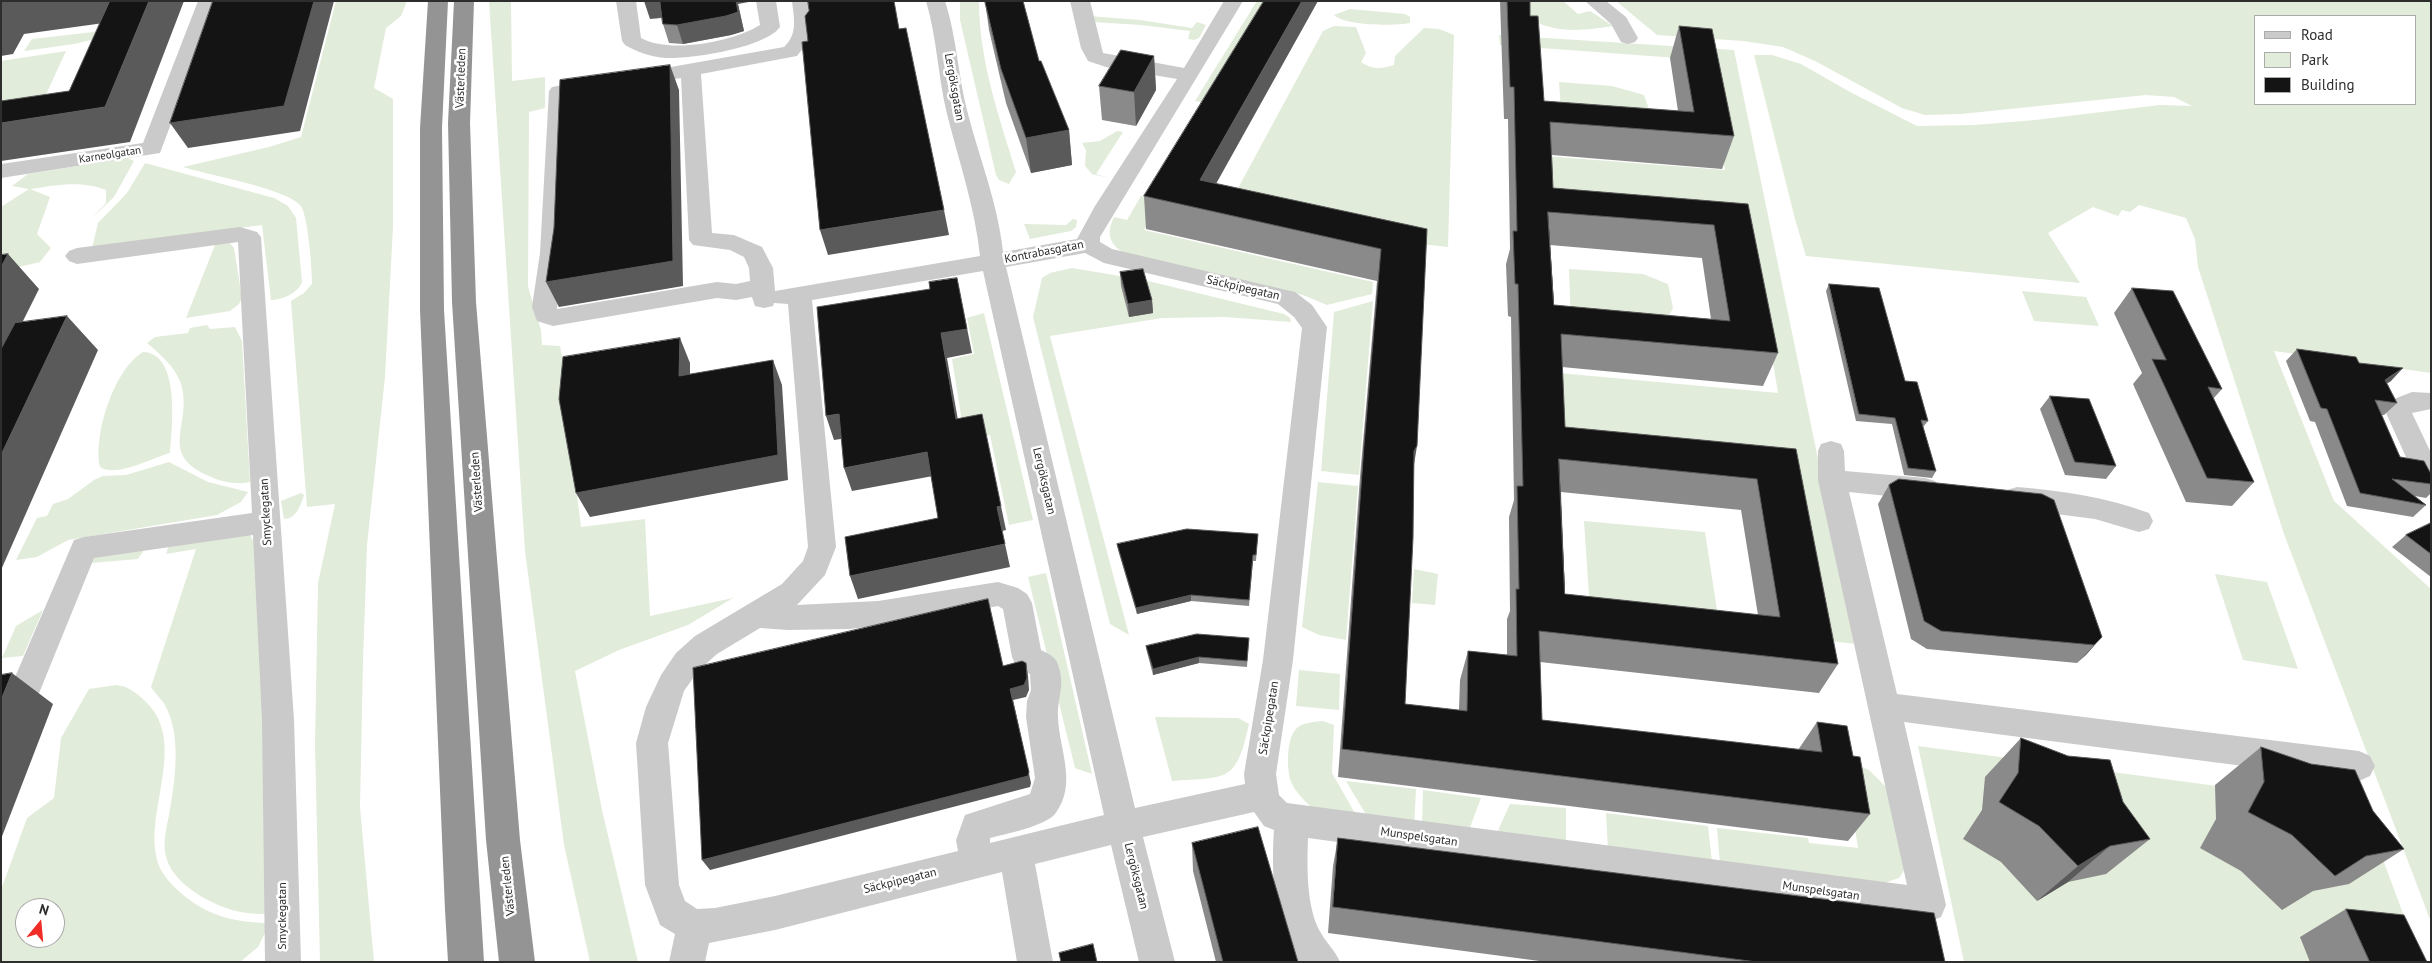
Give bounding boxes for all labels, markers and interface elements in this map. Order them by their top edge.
legend [2254,15,2417,105]
text: Road [2301,25,2333,44]
street label: Västerleden [453,48,469,108]
text: Park [2301,50,2329,69]
street label: Lergöksgatan [941,52,967,122]
text: Building [2301,75,2355,94]
street label: Karneolgatan [78,144,142,166]
street label: Kontrabasgatan [1003,237,1085,267]
street label: Säckpipegatan [1205,273,1281,303]
street label: Lergöksgatan [1029,446,1059,516]
street label: Västerleden [468,452,486,512]
street label: Smyckegatan [257,478,275,546]
street label: Säckpipegatan [1256,680,1282,756]
street label: Munspelsgatan [1380,824,1458,850]
street label: Lergöksgatan [1121,841,1151,911]
street label: Västerleden [498,855,518,917]
street label: Säckpipegatan [862,865,938,897]
street label: Munspelsgatan [1782,878,1860,904]
street label: Smyckegatan [276,882,290,950]
north arrow [15,898,65,948]
text: N [37,900,51,920]

